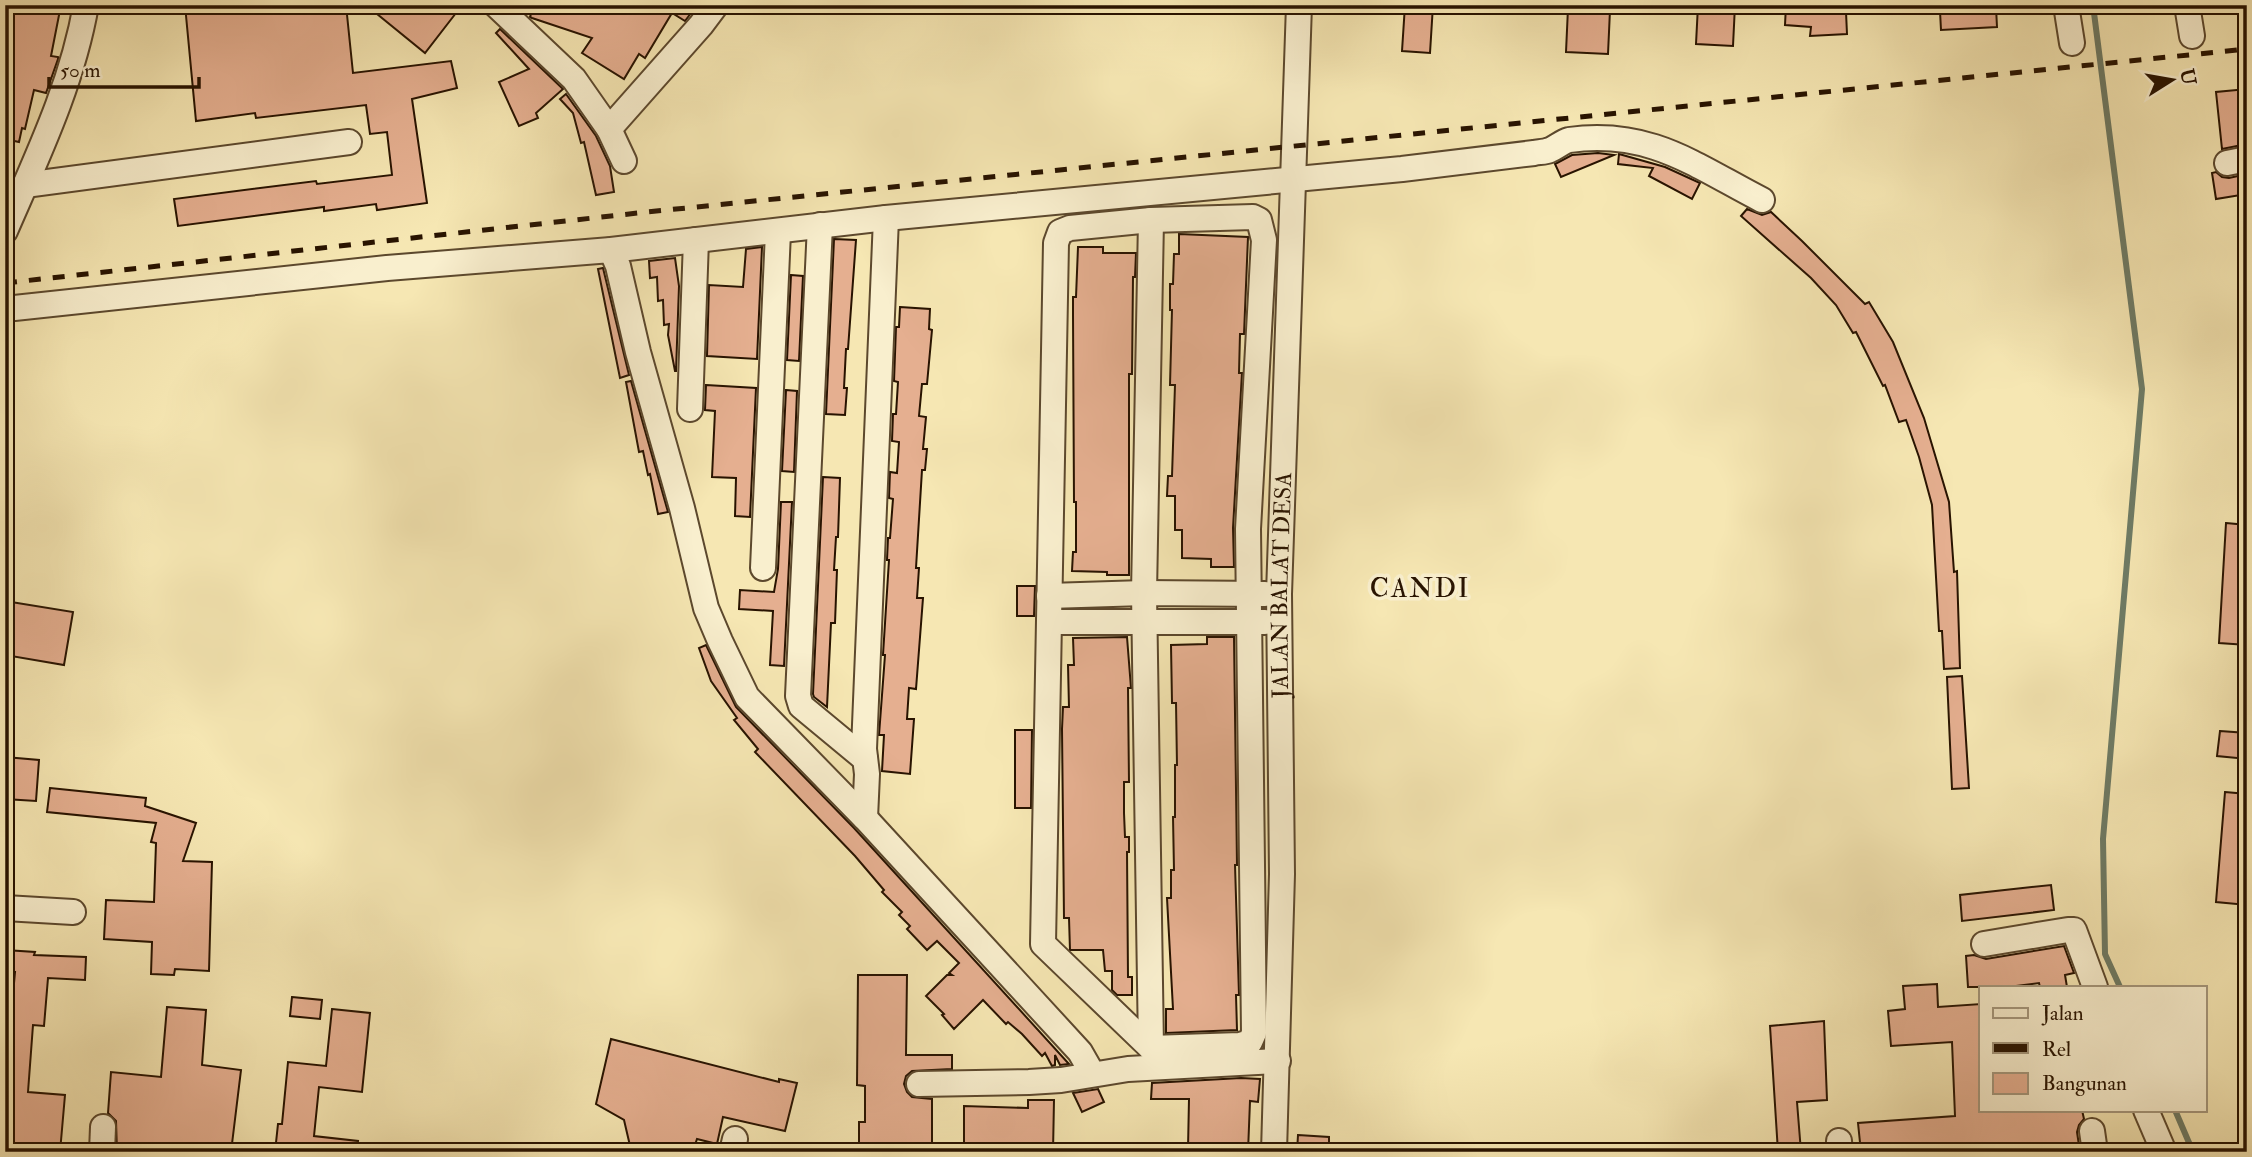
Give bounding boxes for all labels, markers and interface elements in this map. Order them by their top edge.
scale bar [49,46,200,90]
north arrow [2136,46,2206,116]
text: 50 m [60,57,101,84]
text: U [2174,67,2201,87]
street label: JALAN BALAT DESA [1265,471,1298,699]
district label: CANDI [1370,573,1470,605]
legend [1979,986,2206,1112]
text: Jalan [2041,1000,2084,1027]
text: Rel [2042,1036,2072,1063]
text: Bangunan [2042,1070,2127,1097]

